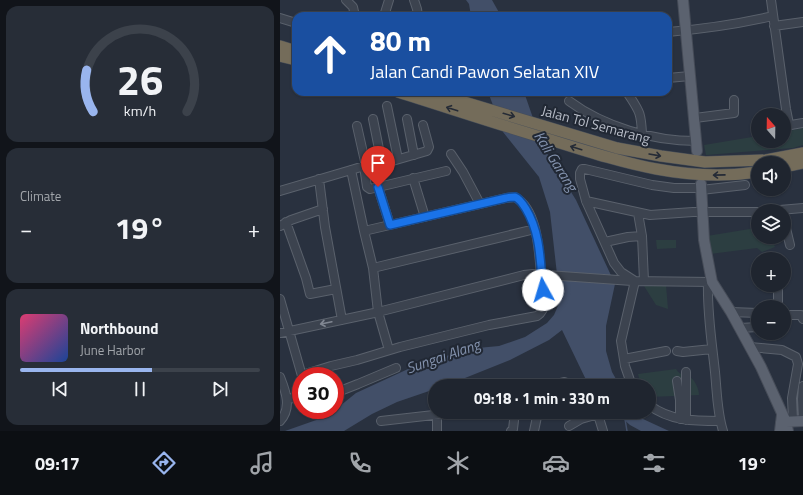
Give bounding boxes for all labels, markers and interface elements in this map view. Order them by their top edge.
text: 80 m [370,19,431,62]
icon: ahead [304,28,356,80]
text: 26 [117,48,163,111]
text: Jalan Candi Pawon Selatan XIV [370,58,599,85]
text: km/h [124,99,156,121]
street label: Jalan Tol Semarang [539,99,653,149]
one-way arrow [446,105,459,112]
north arrow [751,108,791,148]
map controls [751,108,791,340]
one-way arrow [502,112,515,119]
water label: Kali Garang [528,126,585,197]
one-way arrow [570,144,583,151]
pin [361,146,395,187]
one-way arrow [648,151,661,159]
icon: arrive [367,152,389,174]
button: sound [751,156,791,196]
one-way arrow [713,172,726,179]
text: Climate [20,186,61,206]
button: layers [751,204,791,244]
text: 19° [115,205,165,251]
text: − [20,212,32,246]
text: + [248,212,260,246]
button: + [751,252,791,292]
position arrow [522,269,564,311]
button: − [751,300,791,340]
text: Northbound [80,317,159,340]
one-way arrow [320,320,333,328]
water label: Sungai Alang [403,332,485,379]
text: June Harbor [80,340,145,360]
speed limit sign: 30 [292,367,344,419]
icon: previous [49,378,71,400]
icon: pause [129,378,151,400]
icon: next [209,378,231,400]
text: 09:18 · 1 min · 330 m [474,387,610,410]
icon: directions [150,449,178,477]
icon: music [248,449,276,477]
icon: phone [346,449,374,477]
icon: climate [444,449,472,477]
icon: car [542,449,570,477]
icon: filters [640,449,668,477]
text: 09:17 [35,450,80,477]
text: 19° [738,450,768,477]

